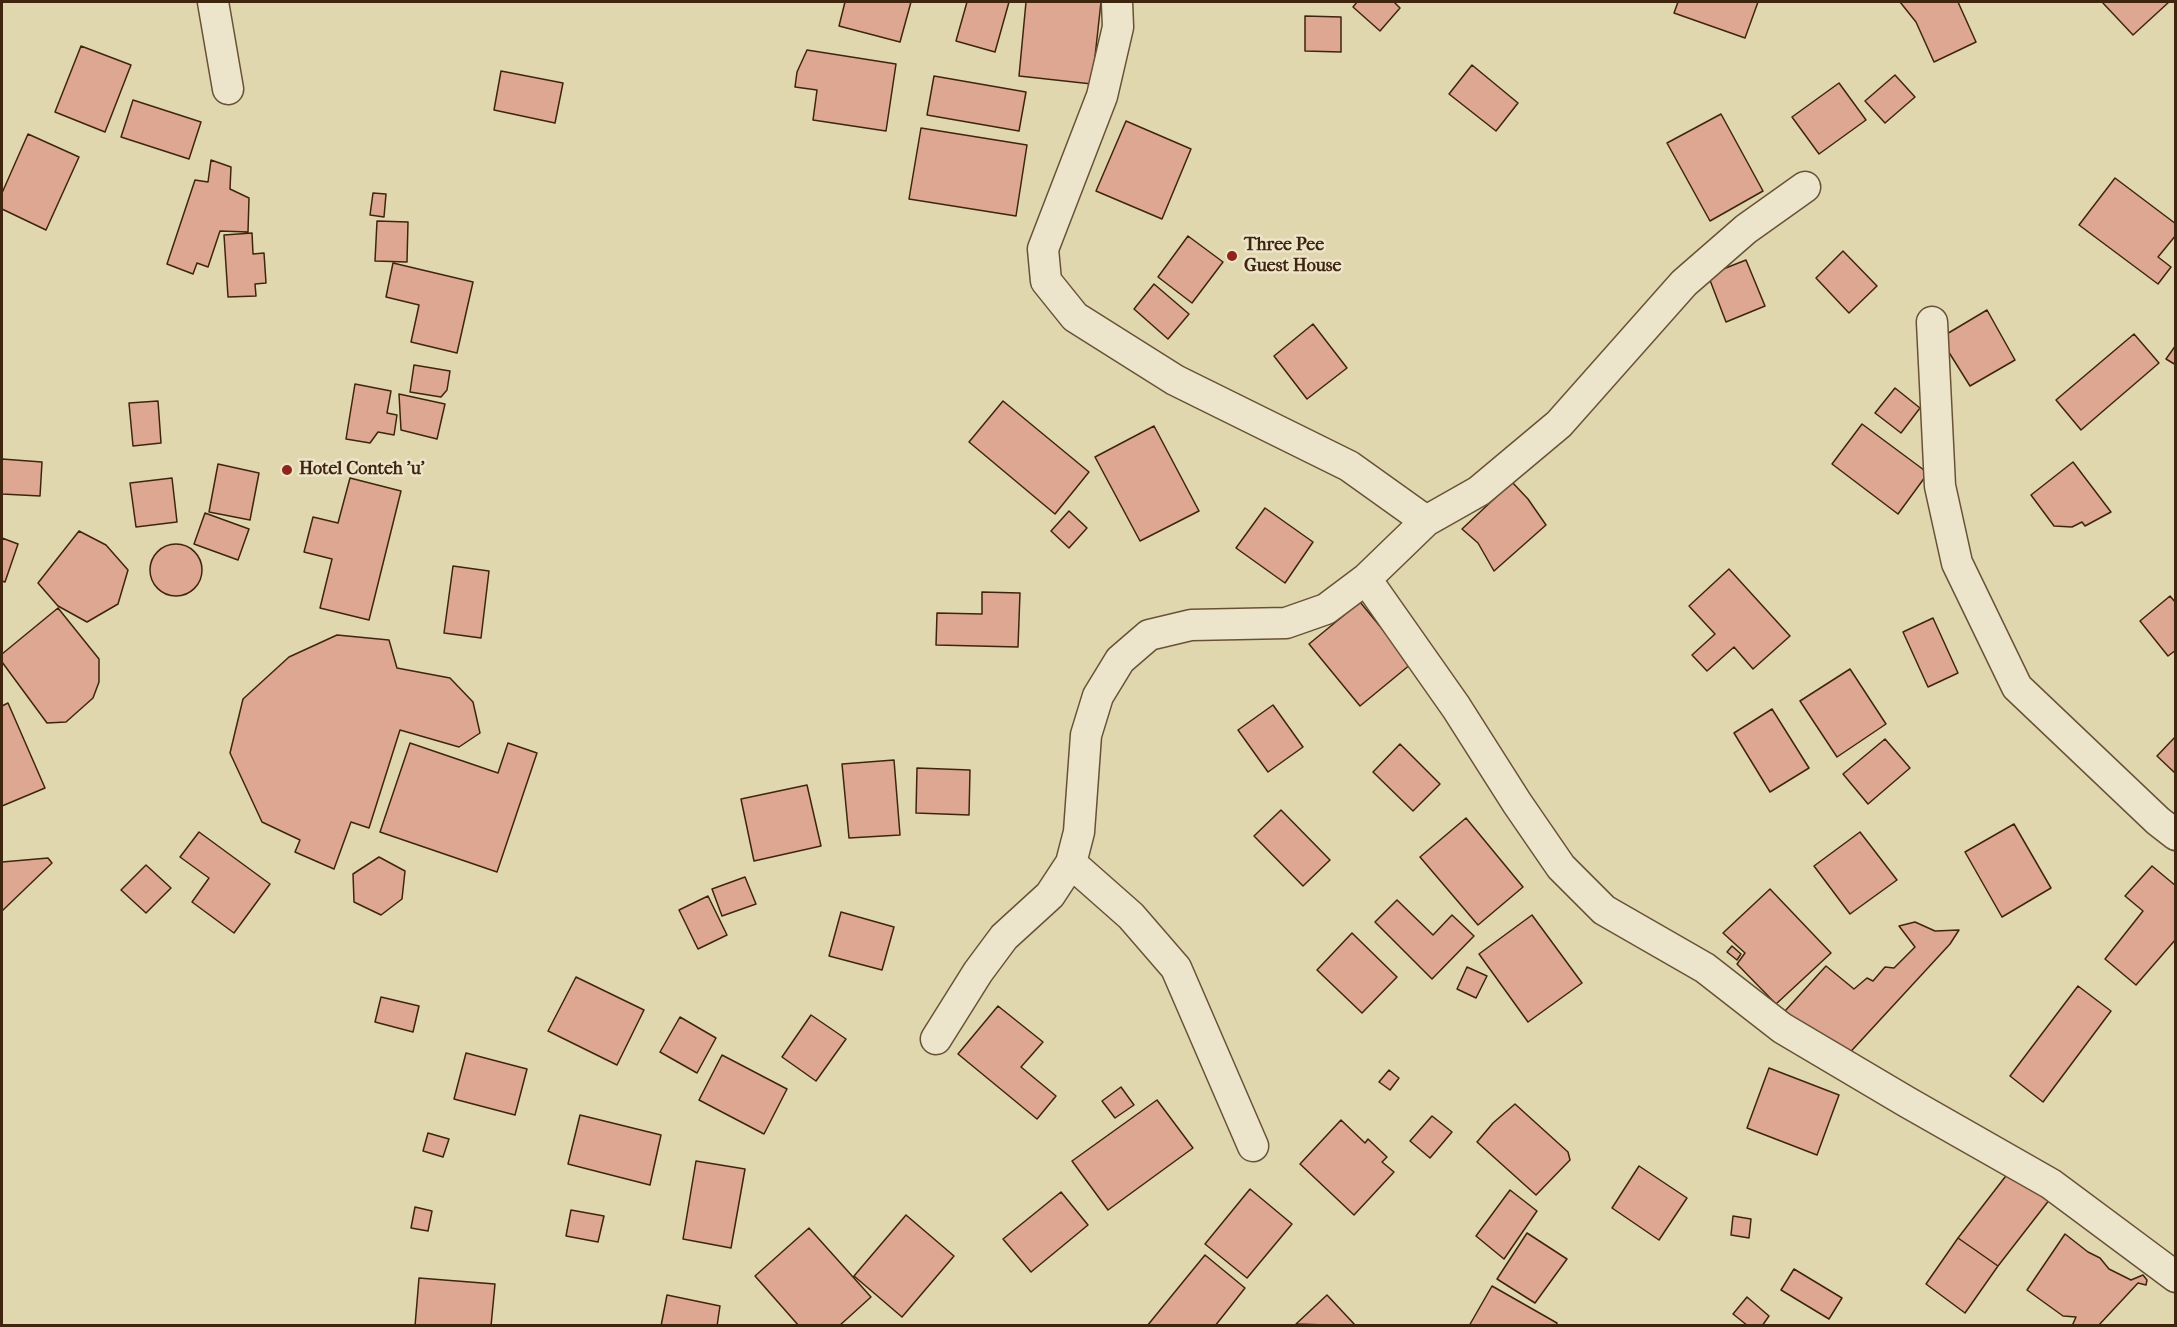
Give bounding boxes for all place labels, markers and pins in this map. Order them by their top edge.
place label: Three Pee Guest House [1244,235,1341,278]
marker: Three Pee Guest House [1225,249,1239,263]
place label: Hotel Conteh 'u' [299,459,425,481]
marker: Hotel Conteh 'u' [280,463,294,477]

